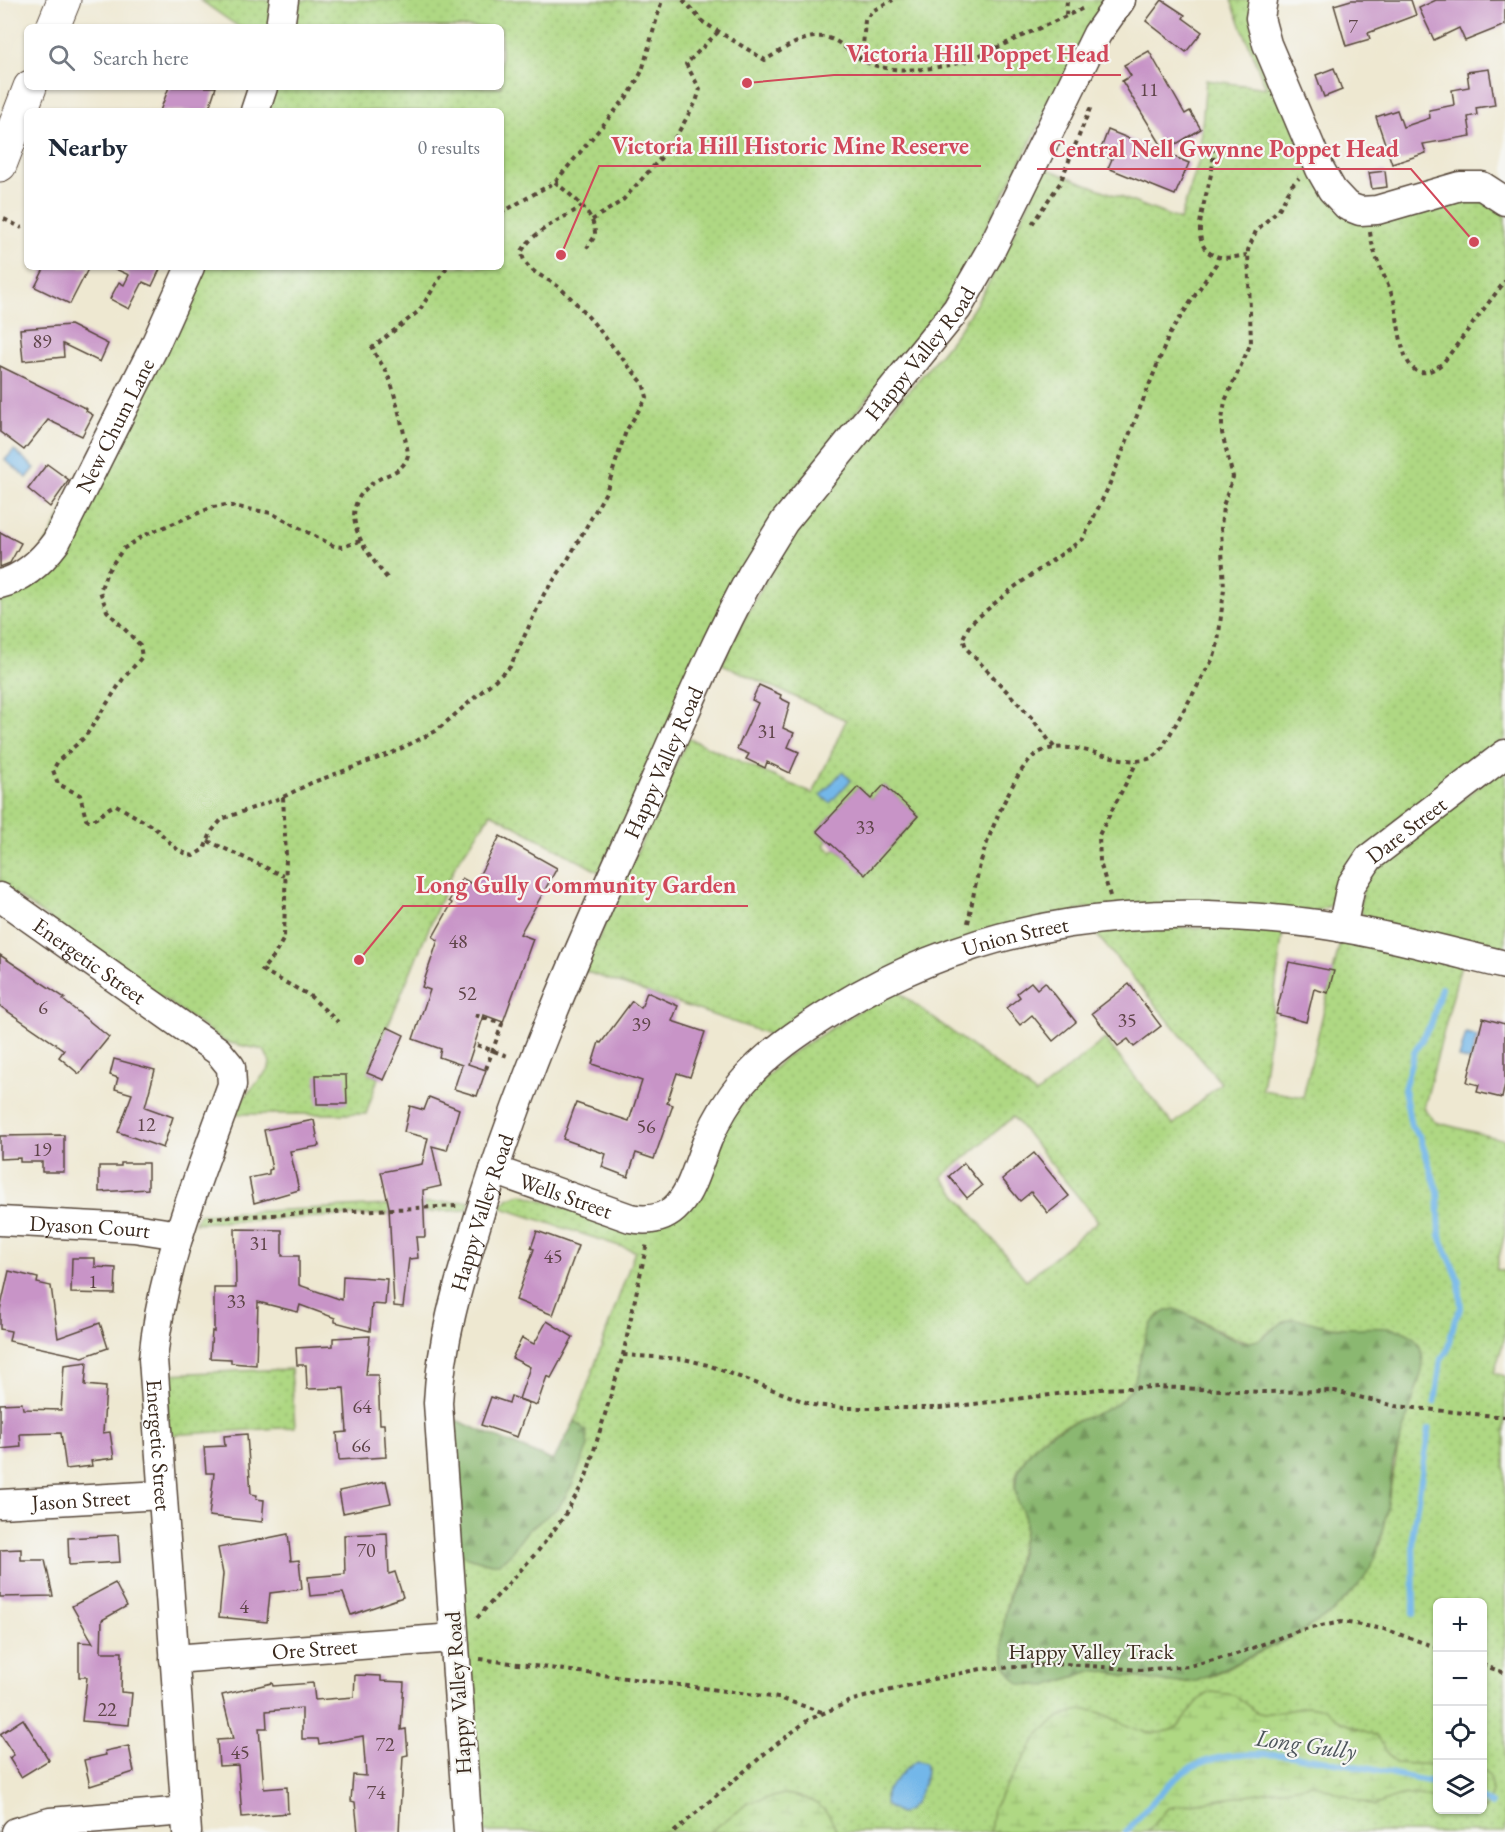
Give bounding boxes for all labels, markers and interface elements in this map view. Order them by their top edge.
house number: 7 [1348,13,1358,39]
search box [24,24,504,90]
callout: Victoria Hill Poppet Head [834,33,1121,75]
text: Victoria Hill Poppet Head [846,38,1110,69]
icon: search [45,41,78,74]
text: Search here [93,43,188,72]
house number: 11 [1139,76,1159,102]
callout: Victoria Hill Historic Mine Reserve [599,124,981,166]
callout: Central Nell Gwynne Poppet Head [1037,127,1411,169]
text: Nearby [48,130,128,164]
text: Victoria Hill Historic Mine Reserve [611,130,969,161]
text: Central Nell Gwynne Poppet Head [1049,133,1400,165]
text: 0 results [417,134,480,160]
street label: Happy Valley Road [858,280,982,426]
house number: 89 [32,328,52,354]
street label: New Chum Lane [69,353,161,498]
street label: Happy Valley Road [616,681,710,843]
house number: 31 [757,718,777,744]
street label: Dare Street [1360,790,1452,870]
house number: 33 [855,814,875,840]
callout: Long Gully Community Garden [403,864,748,906]
text: Long Gully Community Garden [416,869,737,901]
street label: Union Street [958,909,1070,963]
street label: Energetic Street [27,910,152,1011]
house number: 48 [448,928,468,954]
house number: 52 [457,980,477,1006]
house number: 6 [38,994,48,1020]
house number: 35 [1117,1007,1137,1033]
house number: 39 [631,1011,651,1037]
house number: 12 [136,1111,156,1137]
house number: 56 [636,1113,656,1139]
street label: Happy Valley Road [443,1129,520,1295]
house number: 19 [32,1136,52,1162]
street label: Wells Street [515,1165,616,1225]
street label: Dyason Court [29,1208,152,1245]
house number: 31 [249,1230,269,1256]
house number: 45 [543,1243,563,1269]
house number: 1 [88,1268,98,1294]
house number: 33 [226,1288,246,1314]
street label: Energetic Street [140,1378,178,1512]
house number: 64 [352,1393,372,1419]
house number: 66 [351,1432,371,1458]
street label: Jason Street [29,1482,131,1517]
house number: 70 [356,1537,376,1563]
house number: 4 [239,1593,249,1619]
map controls [1433,1598,1487,1814]
button: + [1433,1598,1487,1652]
street label: Happy Valley Road [438,1610,478,1776]
street label: Ore Street [271,1631,358,1666]
street label: Happy Valley Track [1008,1637,1174,1666]
button: − [1433,1652,1487,1706]
house number: 22 [97,1696,117,1722]
button: locate [1433,1706,1487,1760]
water label: Long Gully [1252,1721,1359,1766]
house number: 72 [375,1731,395,1757]
house number: 45 [230,1739,250,1765]
button: layers [1433,1760,1487,1814]
house number: 74 [366,1779,386,1805]

